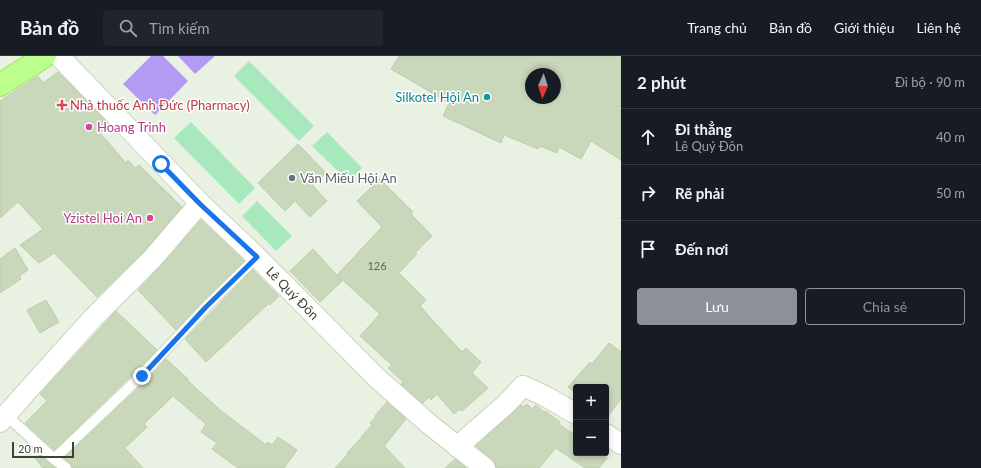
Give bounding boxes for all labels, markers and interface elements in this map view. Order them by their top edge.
search box [103,10,383,46]
text: Bản đồ [20,16,79,39]
icon: search [117,17,139,39]
text: Tìm kiếm [149,19,210,37]
text: Trang chủ [687,19,747,36]
text: Bản đồ [769,19,812,36]
text: Giới thiệu [834,19,894,36]
text: Liên hệ [916,19,961,36]
north arrow [525,68,561,104]
text: 2 phút [637,72,686,93]
text: Đi bộ · 90 m [895,74,965,90]
place label: Silkotel Hội An [395,89,479,105]
marker: Silkotel Hội An [482,92,492,102]
place label: Nhà thuốc Anh Đức (Pharmacy) [70,97,250,113]
marker: Nhà thuốc Anh Đức (Pharmacy) [57,100,67,110]
place label: Hoang Trinh [97,119,166,135]
text: Đi thẳng [675,120,732,138]
marker: Hoang Trinh [84,122,94,132]
icon: ahead [637,126,659,148]
text: 40 m [936,129,965,145]
text: Lê Quý Đôn [675,138,743,154]
route start [152,155,170,173]
place label: Văn Miếu Hội An [300,170,397,186]
marker: Văn Miếu Hội An [287,173,297,183]
icon: right [637,182,659,204]
text: Rẽ phải [675,184,724,202]
text: 50 m [936,185,965,201]
place label: Yzistel Hoi An [63,210,142,226]
marker: Yzistel Hoi An [145,213,155,223]
icon: arrive [637,238,659,260]
text: Đến nơi [675,240,728,258]
house number: 126 [367,259,387,272]
street label: Lê Quý Đôn [263,263,322,323]
button: Lưu [637,288,797,325]
button: Chia sẻ [805,288,965,325]
route end [133,367,151,385]
map controls [573,384,609,456]
button: + [573,384,609,420]
button: − [573,420,609,456]
scale bar [12,440,74,459]
text: 20 m [18,442,43,455]

